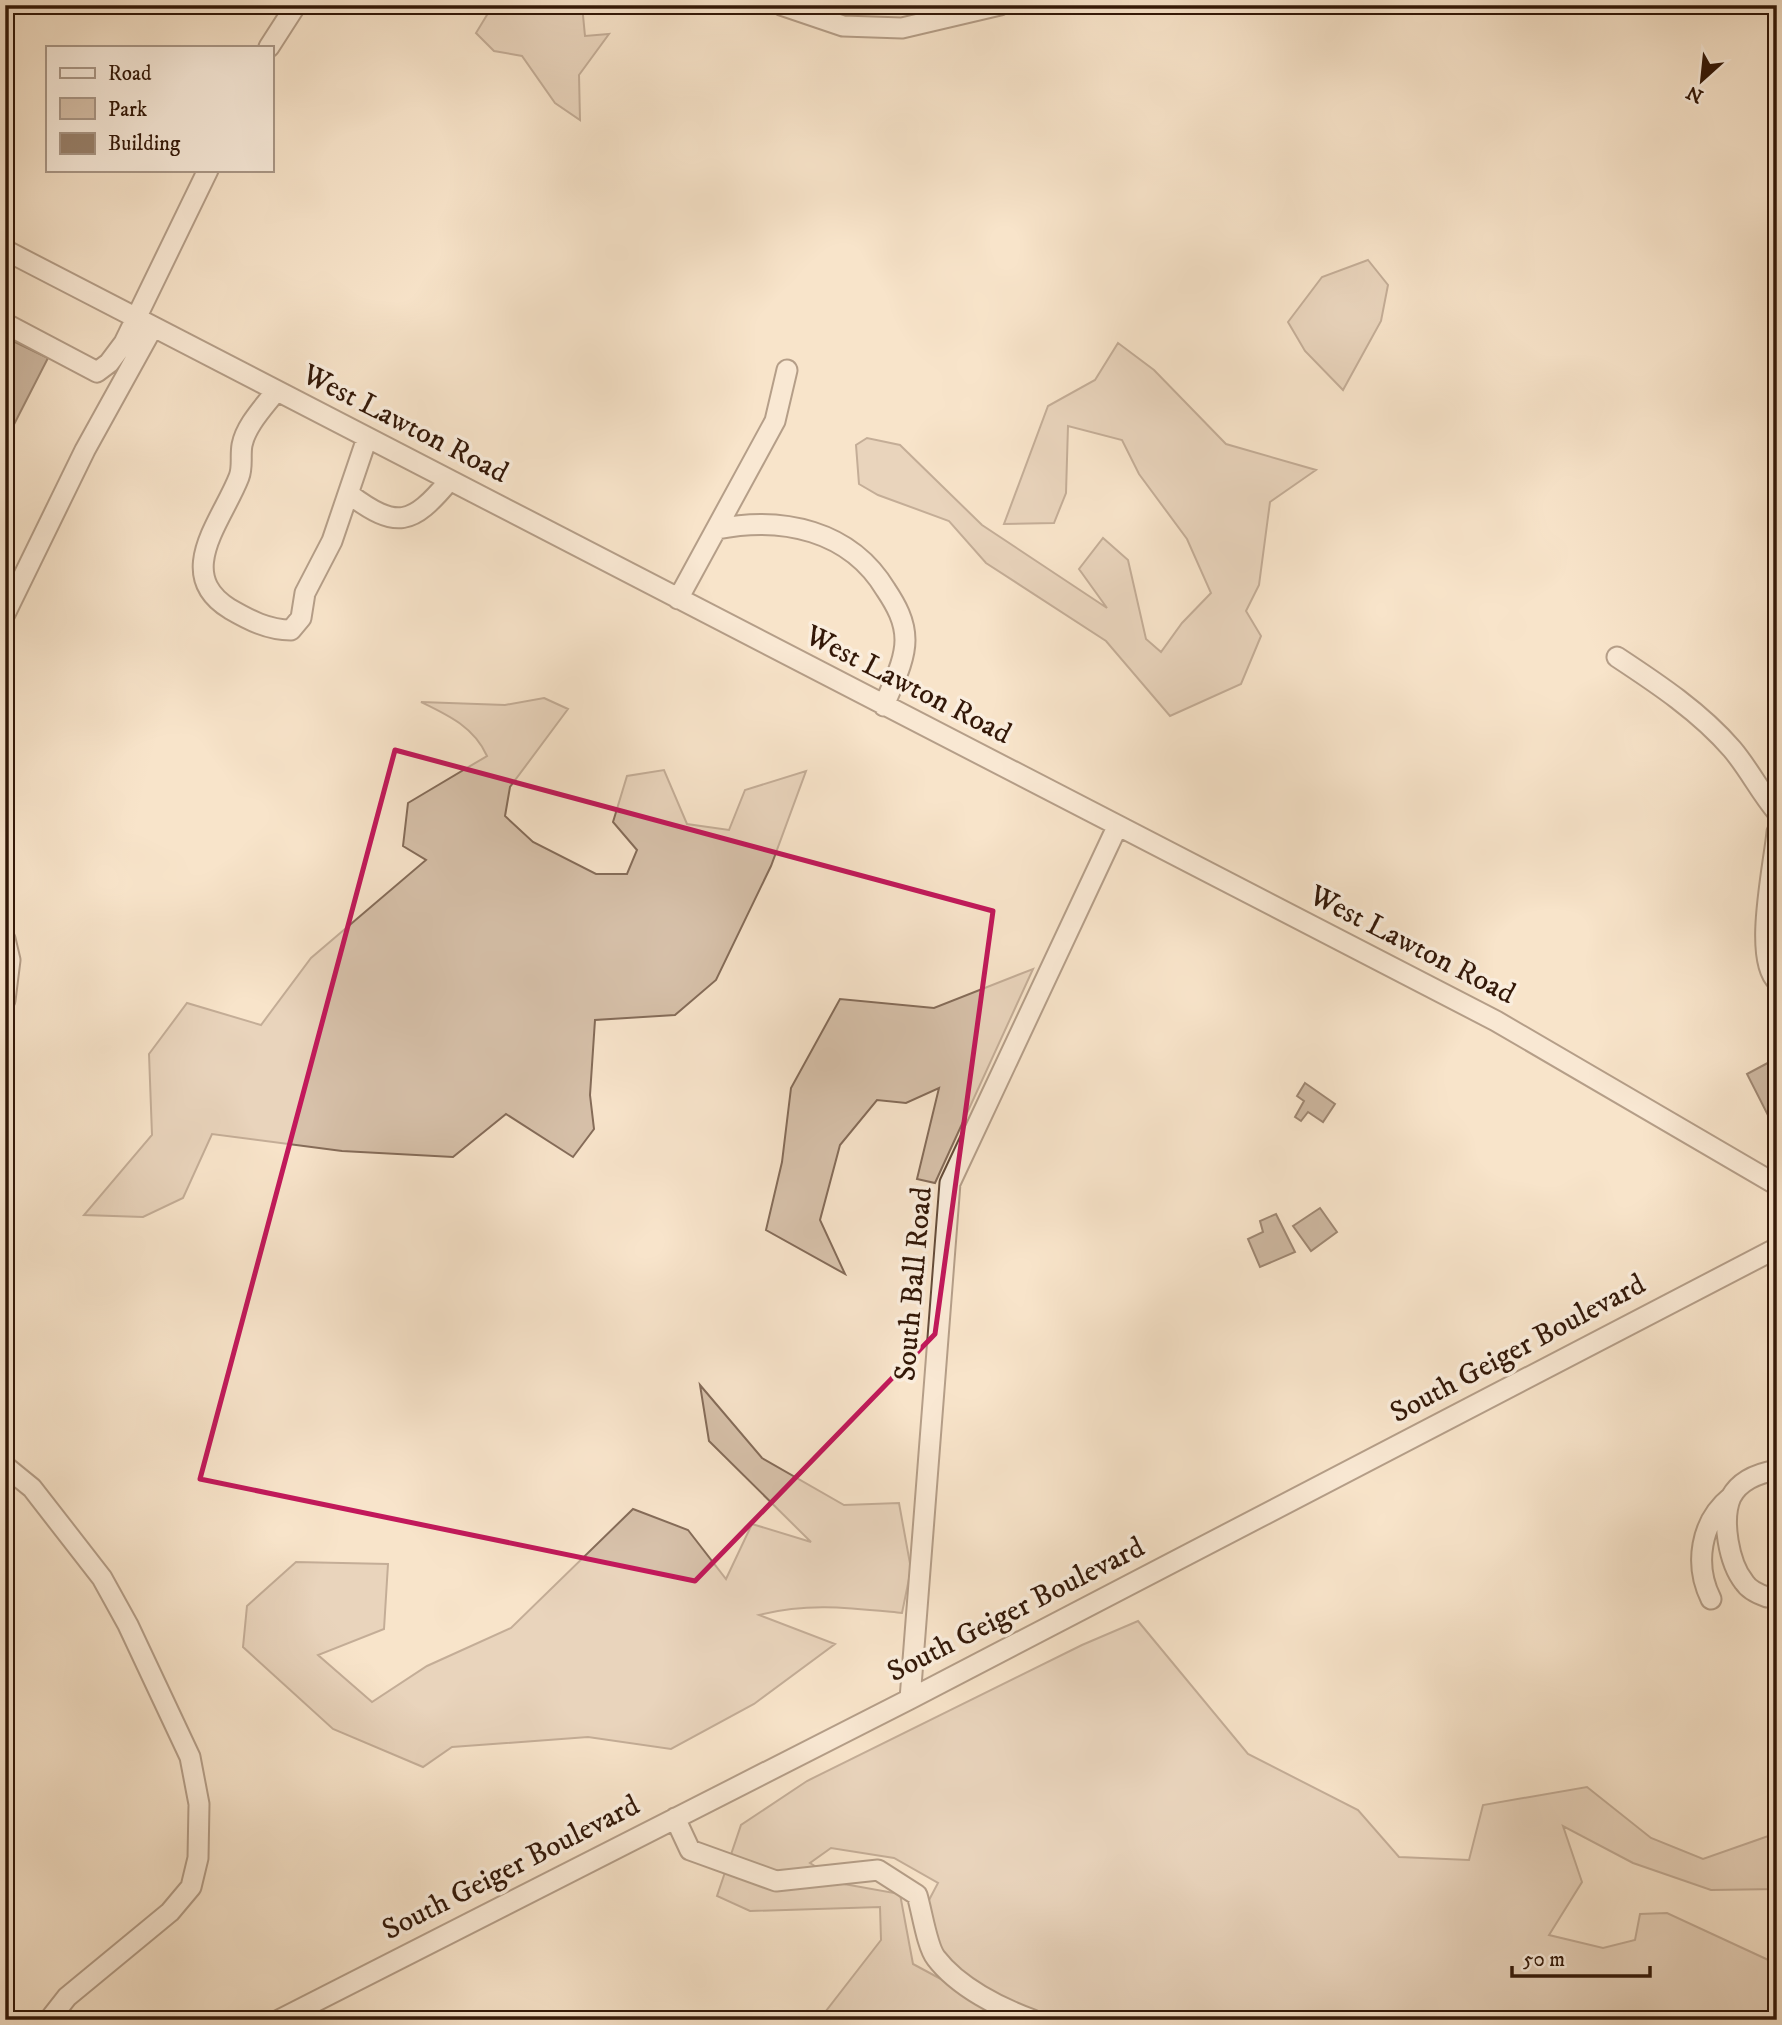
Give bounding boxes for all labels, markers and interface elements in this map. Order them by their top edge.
legend [46,46,273,172]
north arrow [1666,46,1736,116]
text: Road [108,61,152,87]
text: N [1682,80,1707,108]
text: Park [108,97,148,123]
text: Building [108,131,181,157]
street label: West Lawton Road [295,356,514,492]
street label: West Lawton Road [798,617,1017,753]
street label: West Lawton Road [1302,877,1521,1013]
street label: South Ball Road [887,1185,941,1383]
street label: South Geiger Boulevard [1384,1266,1652,1432]
street label: South Geiger Boulevard [881,1529,1151,1691]
street label: South Geiger Boulevard [376,1787,646,1949]
scale bar [1512,1934,1651,1978]
text: 50 m [1523,1947,1565,1973]

